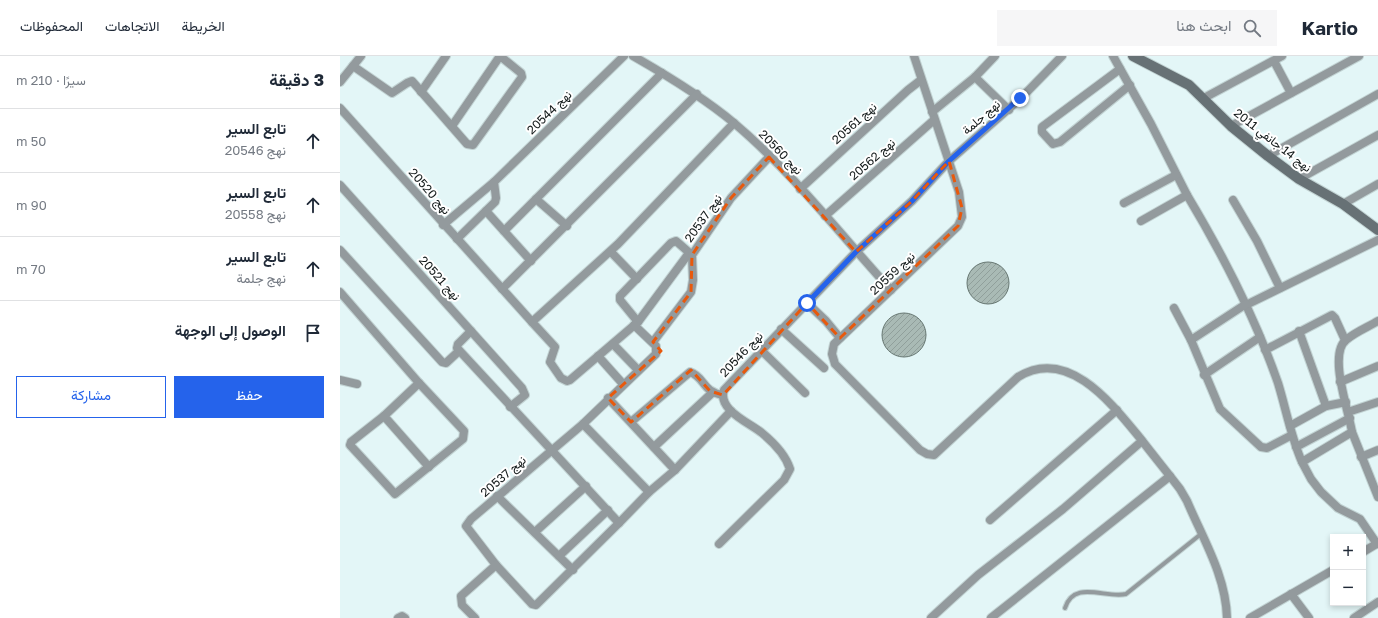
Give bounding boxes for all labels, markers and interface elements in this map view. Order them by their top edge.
search box [997,10,1277,46]
text: ابحث هنا [1176,16,1231,34]
text: Kartio [1301,16,1358,39]
text: المحفوظات [20,17,83,34]
text: الاتجاهات [105,17,159,34]
text: الخريطة [181,17,225,34]
icon: search [1241,17,1263,39]
text: 3 دقيقة [269,69,324,90]
text: سيرًا · 210 m [16,72,86,88]
street label: نهج 20544 [523,87,576,139]
route end [1011,89,1029,107]
street label: نهج جلمة [959,96,1004,139]
street label: نهج 20561 [829,99,881,148]
street label: نهج 14 جانفي 2011 [1229,105,1315,177]
text: تابع السير [226,119,286,137]
street label: نهج 20560 [754,126,806,179]
icon: ahead [302,130,324,152]
text: 50 m [16,133,46,149]
street label: نهج 20562 [846,135,899,185]
text: نهج 20546 [225,142,286,158]
street label: نهج 20520 [404,165,454,219]
text: تابع السير [226,183,286,201]
street label: نهج 20537 [681,191,727,246]
icon: ahead [302,194,324,216]
text: 90 m [16,197,47,213]
text: نهج 20558 [225,206,286,222]
text: تابع السير [226,247,286,265]
street label: نهج 20559 [866,248,919,299]
street label: نهج 20521 [415,253,464,305]
icon: ahead [302,258,324,280]
text: 70 m [16,261,46,277]
text: نهج جلمة [237,270,286,286]
route start [798,294,816,312]
text: الوصول إلى الوجهة [175,321,286,339]
icon: arrive [302,322,324,344]
street label: نهج 20546 [716,328,767,381]
button: مشاركة [16,376,166,418]
button: حفظ [174,376,324,418]
street label: نهج 20537 [477,452,530,501]
map controls [1330,534,1366,606]
button: + [1330,534,1366,570]
button: − [1330,570,1366,606]

